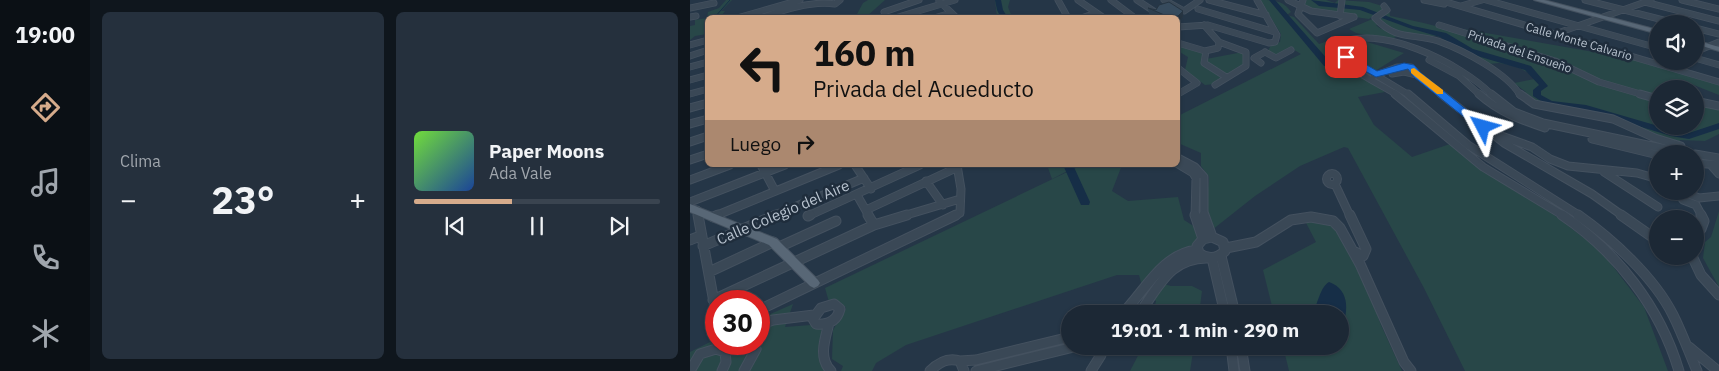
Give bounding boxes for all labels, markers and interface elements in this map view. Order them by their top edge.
map controls [1649,15,1704,265]
button: sound [1649,15,1704,70]
street label: Calle Monte Calvario [1524,19,1634,63]
text: 19:00 [15,20,75,49]
street label: Privada del Ensueño [1466,26,1574,76]
text: 160 m [813,30,916,76]
icon: left [730,35,795,100]
pin [1325,36,1367,78]
icon: arrive [1332,43,1360,71]
text: Privada del Acueducto [813,74,1034,103]
button: layers [1649,80,1704,135]
icon: directions [28,90,63,125]
position arrow [1456,100,1508,152]
icon: right [791,130,819,158]
text: Luego [730,132,781,156]
text: Paper Moons [489,139,604,163]
button: + [1649,145,1704,200]
text: Clima [120,151,161,171]
text: Ada Vale [489,163,552,183]
icon: music [28,165,63,200]
text: 23° [211,175,275,224]
street label: Calle Colegio del Aire [714,175,852,249]
text: − [120,181,137,218]
text: + [349,181,366,218]
button: − [1649,210,1704,265]
icon: previous [441,212,469,240]
icon: pause [523,212,551,240]
icon: next [605,212,633,240]
icon: phone [28,240,63,275]
speed limit sign: 30 [705,290,770,355]
icon: climate [28,316,63,351]
text: 19:01 · 1 min · 290 m [1111,318,1299,342]

